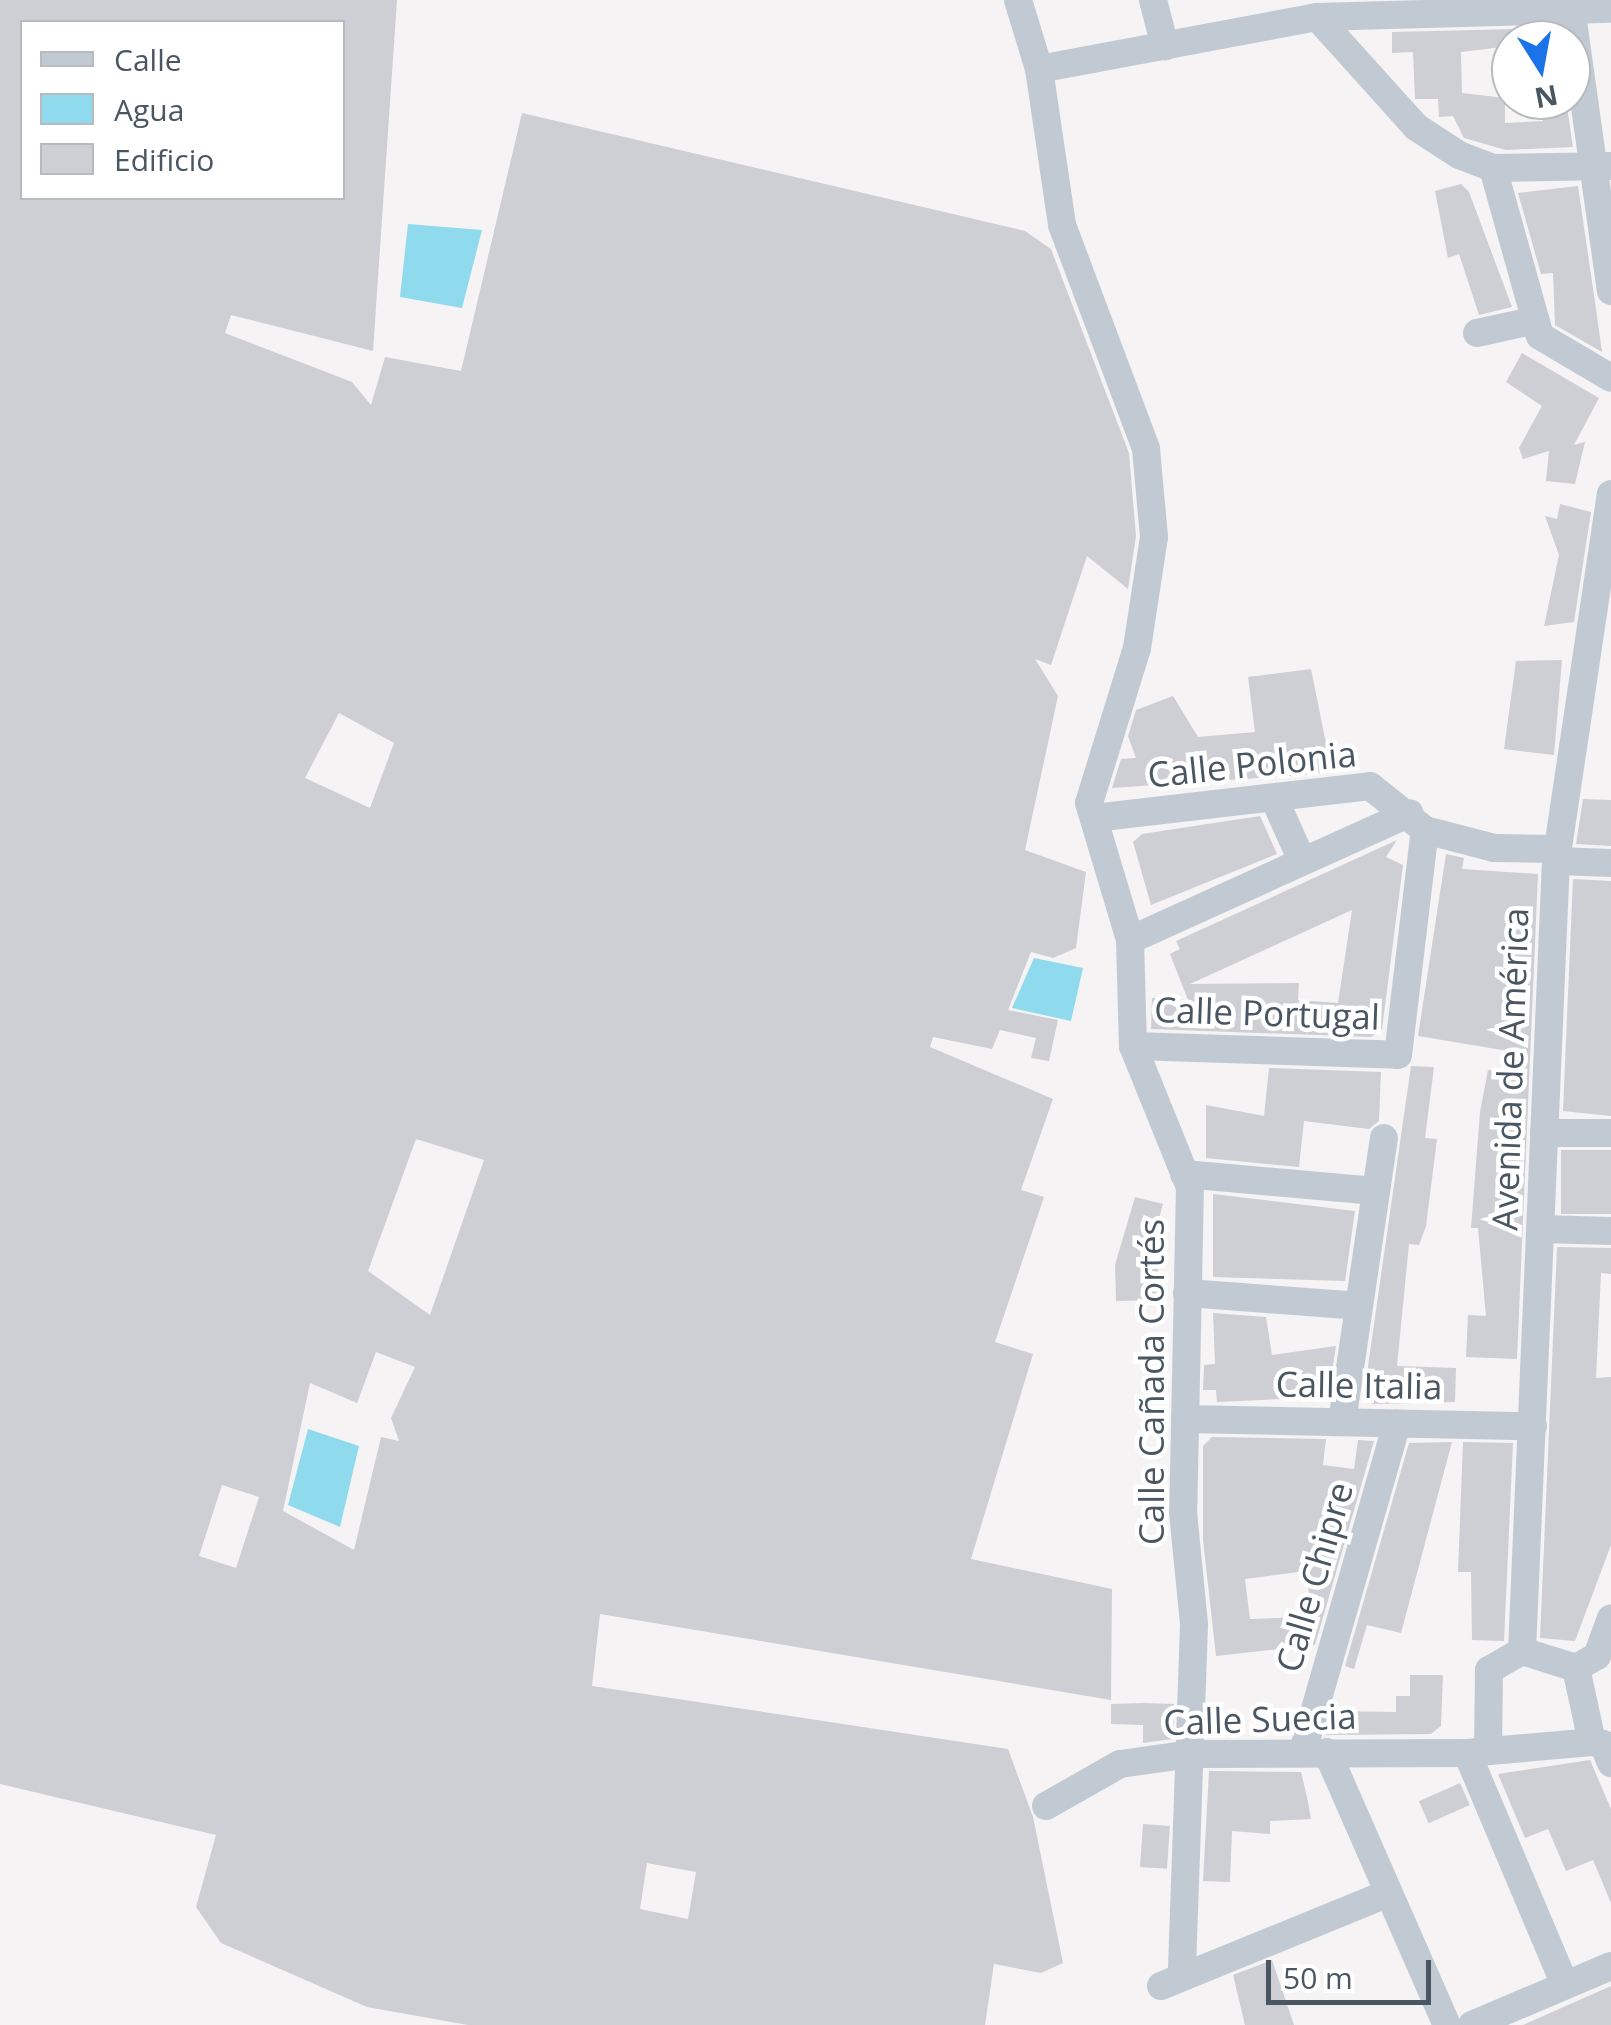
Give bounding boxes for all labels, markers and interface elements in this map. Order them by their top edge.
legend [20,20,345,200]
north arrow [1491,20,1591,120]
text: Calle [114,39,182,80]
text: N [1532,77,1561,118]
text: Agua [114,89,184,130]
text: Edificio [114,139,214,180]
street label: Calle Polonia [1146,732,1358,796]
street label: Avenida de América [1483,907,1537,1231]
street label: Calle Portugal [1154,988,1380,1038]
street label: Calle Cañada Cortés [1130,1219,1172,1545]
street label: Calle Italia [1275,1363,1443,1407]
street label: Calle Chipre [1267,1477,1361,1677]
street label: Calle Suecia [1163,1695,1357,1743]
scale bar [1271,1940,1436,2002]
text: 50 m [1283,1957,1353,1998]

